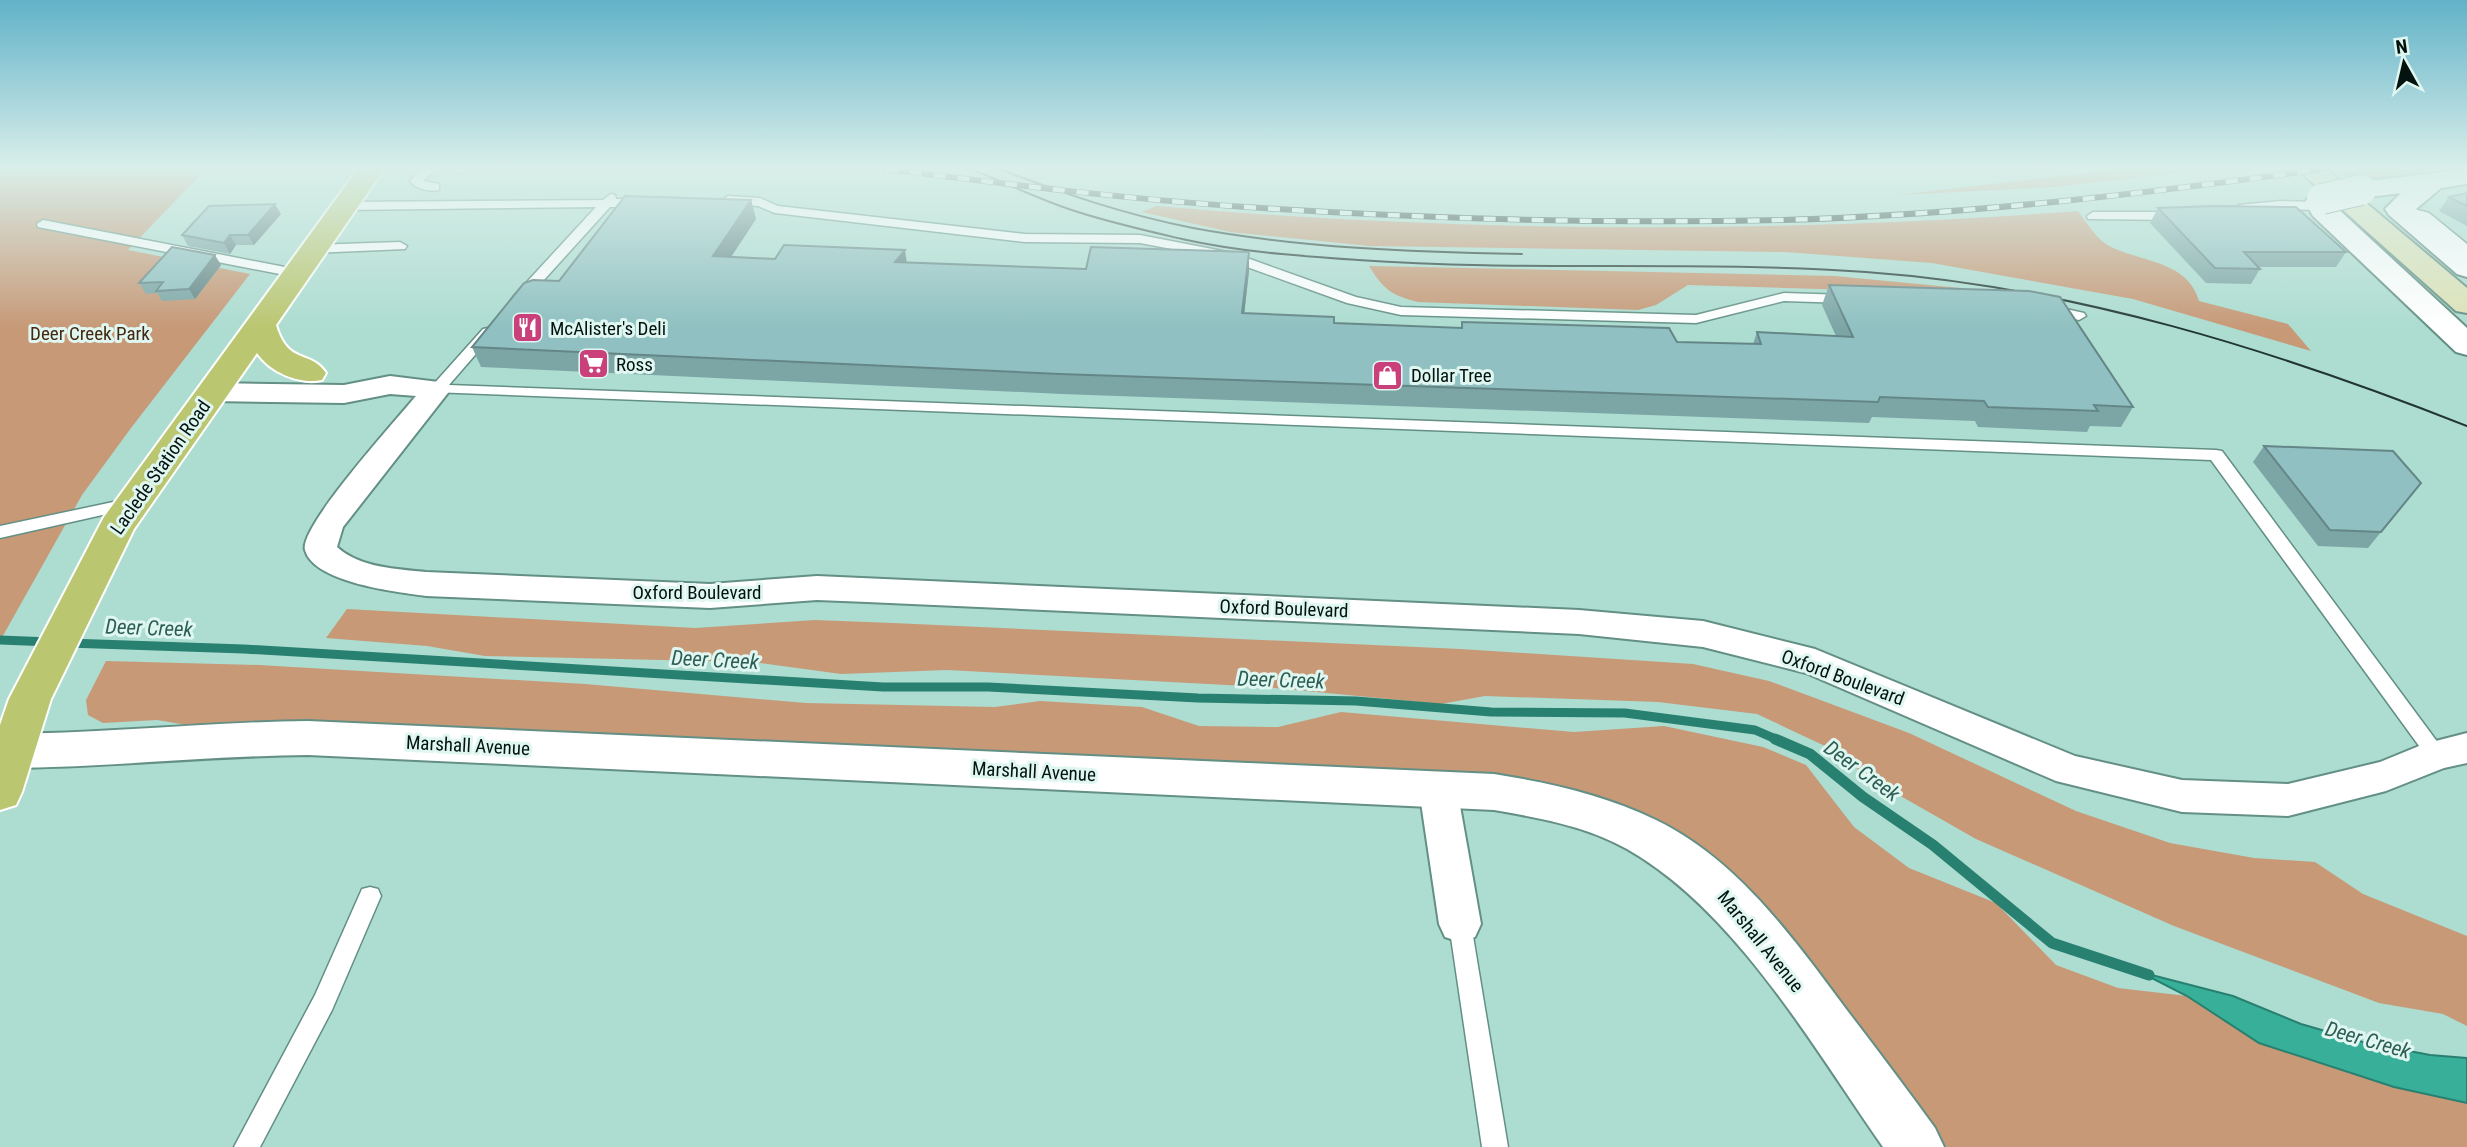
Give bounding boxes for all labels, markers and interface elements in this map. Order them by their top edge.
north arrow [2369,28,2439,98]
text: N [2394,34,2409,59]
restaurant icon: McAlister's Deli [510,311,544,345]
place label: McAlister's Deli [550,317,666,340]
park label: Deer Creek Park [30,322,150,345]
supermarket icon: Ross [576,347,610,381]
place label: Ross [616,353,653,376]
shop icon: Dollar Tree [1371,358,1405,392]
place label: Dollar Tree [1411,364,1492,387]
street label: Laclede Station Road [105,396,215,539]
street label: Oxford Boulevard [632,581,762,604]
street label: Oxford Boulevard [1219,595,1349,622]
water label: Deer Creek [105,614,194,642]
street label: Oxford Boulevard [1778,645,1907,710]
water label: Deer Creek [671,646,760,674]
water label: Deer Creek [1237,666,1326,694]
street label: Marshall Avenue [405,731,531,760]
water label: Deer Creek [1820,736,1905,807]
street label: Marshall Avenue [971,757,1097,786]
street label: Marshall Avenue [1713,886,1809,997]
water label: Deer Creek [2323,1016,2414,1064]

